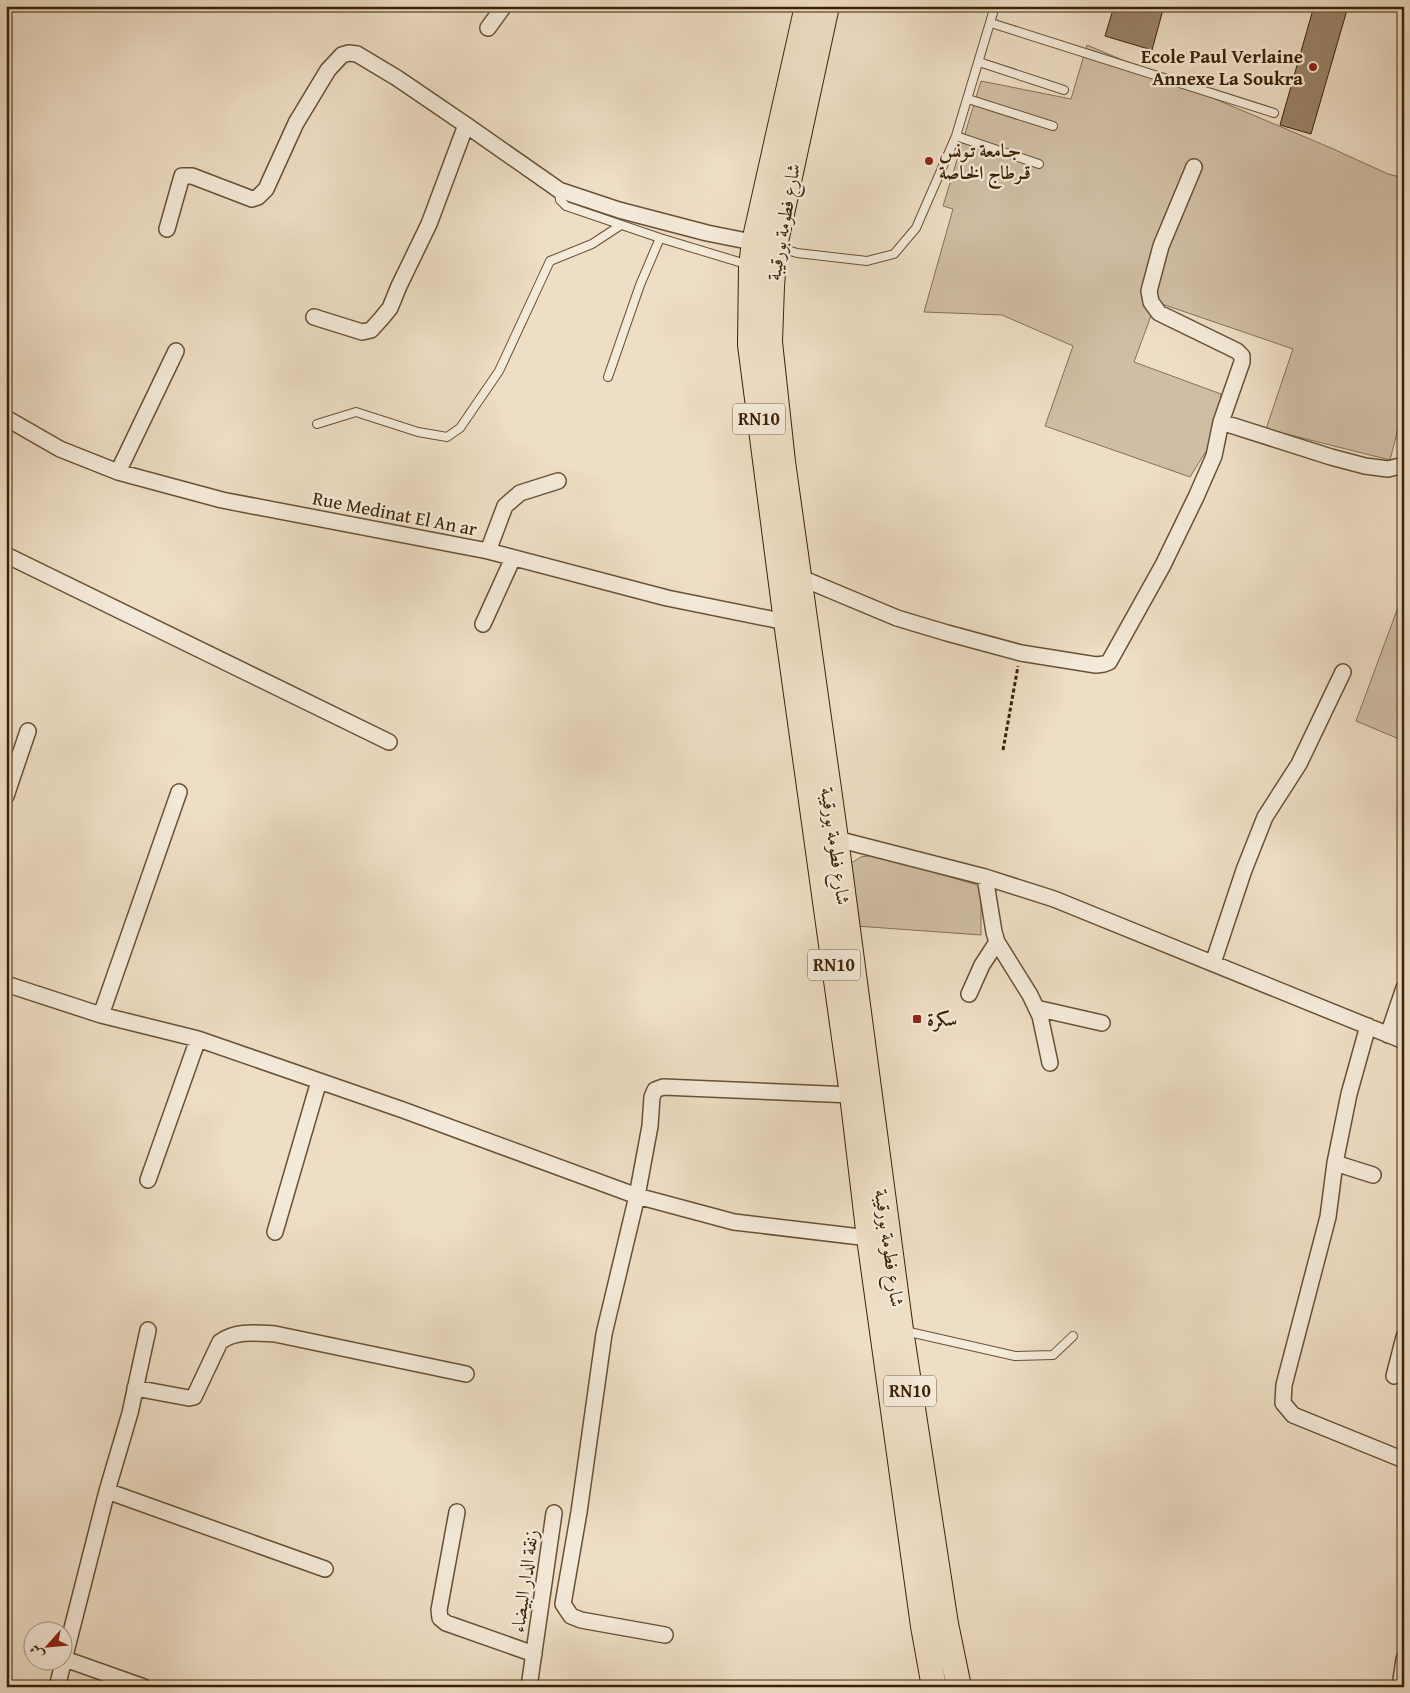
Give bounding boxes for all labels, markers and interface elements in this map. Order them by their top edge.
place label: Ecole Paul Verlaine Annexe La Soukra [1141,42,1303,92]
marker: Ecole Paul Verlaine Annexe La Soukra [1307,61,1319,73]
place label: جـامعة تـونس قـرطاج الخـاصة [939,136,1031,190]
marker: جـامعة تـونس قـرطاج الخـاصة [923,155,935,167]
street label: شارع فطومة بورقيبة [759,161,809,283]
road number: RN10 [733,404,785,434]
street label: Rue Medinat El An ar [310,483,480,543]
street label: شارع فطومة بورقيبة [812,785,858,907]
road number: RN10 [808,950,860,980]
place label: سكرة [927,1005,957,1033]
marker: سكرة [911,1013,923,1025]
street label: شارع فطومة بورقيبة [866,1187,912,1309]
road number: RN10 [884,1375,936,1406]
street label: زنقة الدار البيضاء [503,1528,545,1634]
north arrow [22,1620,72,1670]
text: ش [24,1641,48,1663]

